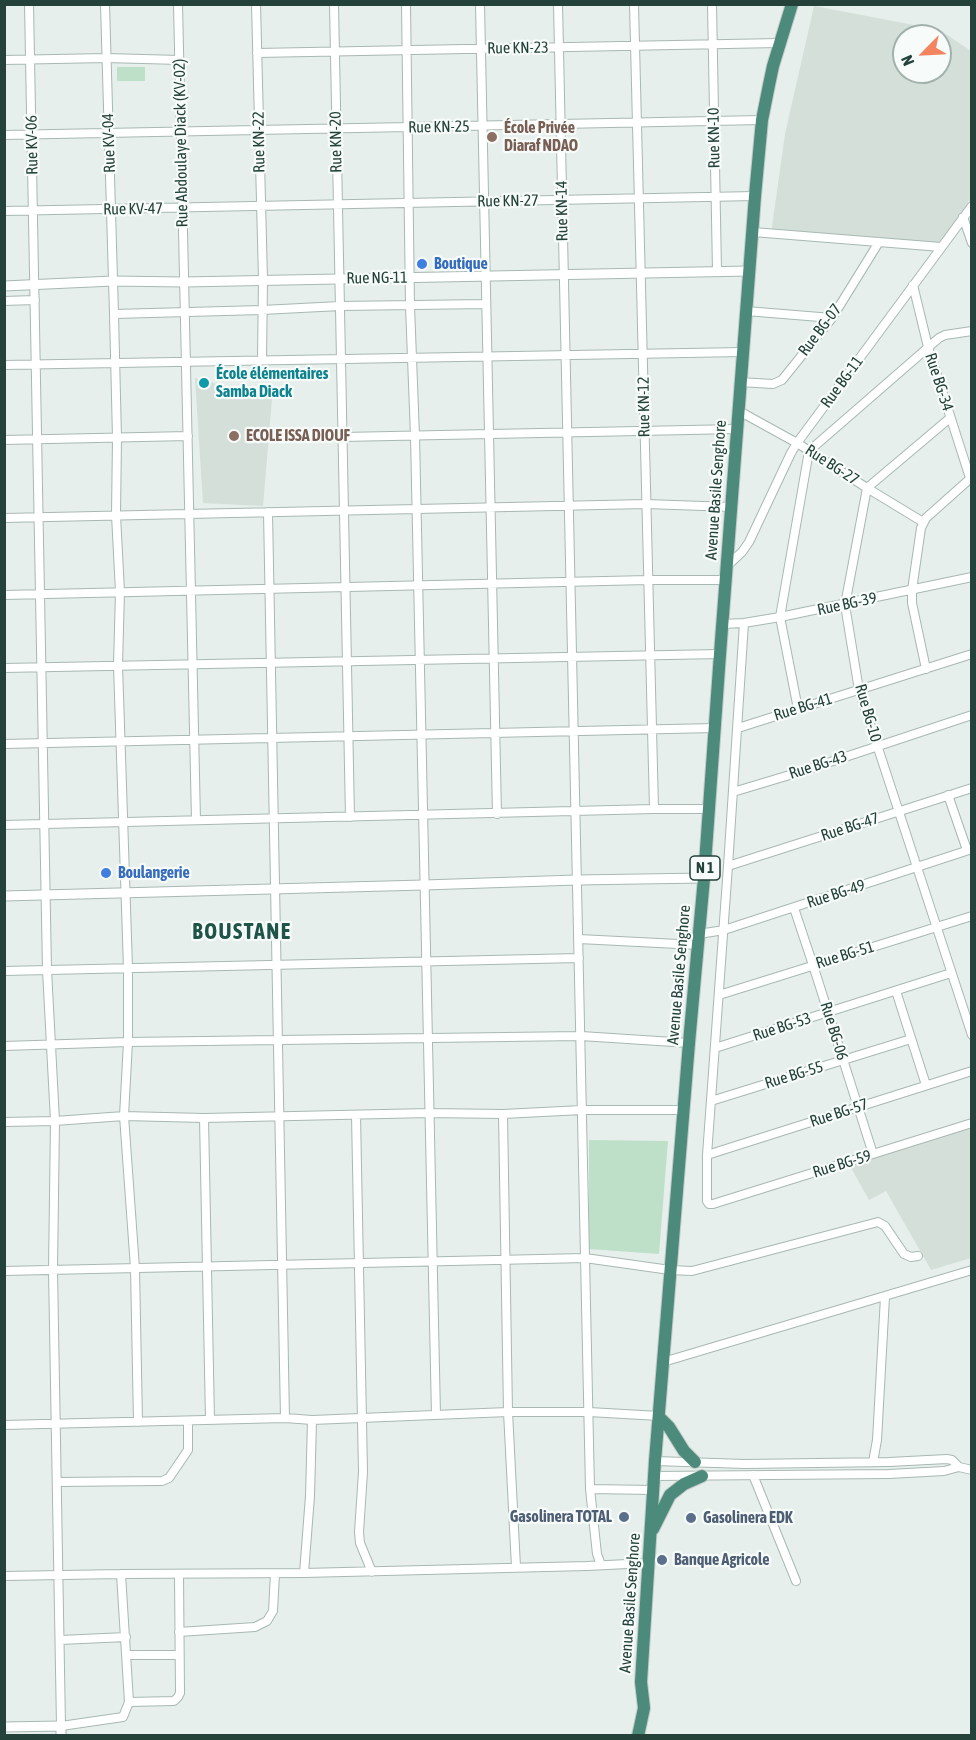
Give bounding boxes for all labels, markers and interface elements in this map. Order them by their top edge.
north arrow [892,24,952,84]
street label: Rue KN-23 [487,38,549,58]
text: N [897,53,918,68]
street label: Rue Abdoulaye Diack (KV-02) [170,59,192,227]
street label: Rue KN-10 [704,107,724,169]
street label: Rue KN-22 [249,111,269,173]
street label: Rue KN-20 [326,111,346,173]
street label: Rue KV-04 [98,113,120,173]
street label: Rue KV-06 [22,115,42,175]
street label: Rue KN-25 [408,117,470,137]
place label: École Privée Diaraf NDAO [504,118,578,156]
marker: École Privée Diaraf NDAO [485,130,499,144]
street label: Rue KN-14 [552,180,572,242]
street label: Rue KN-27 [477,191,539,211]
street label: Rue KV-47 [103,199,163,219]
place label: Boutique [434,254,488,274]
marker: Boutique [415,257,429,271]
street label: Rue NG-11 [346,268,408,288]
street label: Rue BG-07 [794,300,846,360]
street label: Rue BG-34 [921,350,957,414]
street label: Rue BG-11 [817,352,867,412]
place label: École élémentaires Samba Diack [216,364,328,402]
marker: École élémentaires Samba Diack [197,376,211,390]
street label: Rue KN-12 [634,376,654,438]
street label: Avenue Basile Senghore [702,419,730,561]
place label: ECOLE ISSA DIOUF [246,426,350,446]
marker: ECOLE ISSA DIOUF [227,429,241,443]
street label: Rue BG-27 [801,441,863,489]
street label: Rue BG-39 [816,588,878,620]
street label: Rue BG-10 [851,682,885,744]
street label: Rue BG-41 [771,689,835,725]
street label: Rue BG-43 [786,747,850,783]
street label: Rue BG-47 [818,809,882,845]
road number: N 1 [690,856,720,880]
place label: Boulangerie [118,863,190,883]
marker: Boulangerie [99,866,113,880]
street label: Rue BG-49 [804,876,868,912]
street label: Avenue Basile Senghore [663,904,695,1046]
district label: BOUSTANE [192,919,292,945]
street label: Rue BG-51 [813,937,877,973]
street label: Rue BG-06 [816,999,852,1063]
street label: Rue BG-53 [750,1009,814,1045]
street label: Rue BG-55 [762,1057,826,1093]
street label: Rue BG-57 [807,1095,871,1131]
street label: Rue BG-59 [810,1146,874,1182]
place label: Gasolinera TOTAL [510,1507,612,1527]
place label: Gasolinera EDK [703,1508,793,1528]
marker: Gasolinera TOTAL [617,1510,631,1524]
marker: Gasolinera EDK [684,1511,698,1525]
street label: Avenue Basile Senghore [616,1532,644,1674]
place label: Banque Agricole [674,1550,769,1570]
marker: Banque Agricole [655,1553,669,1567]

